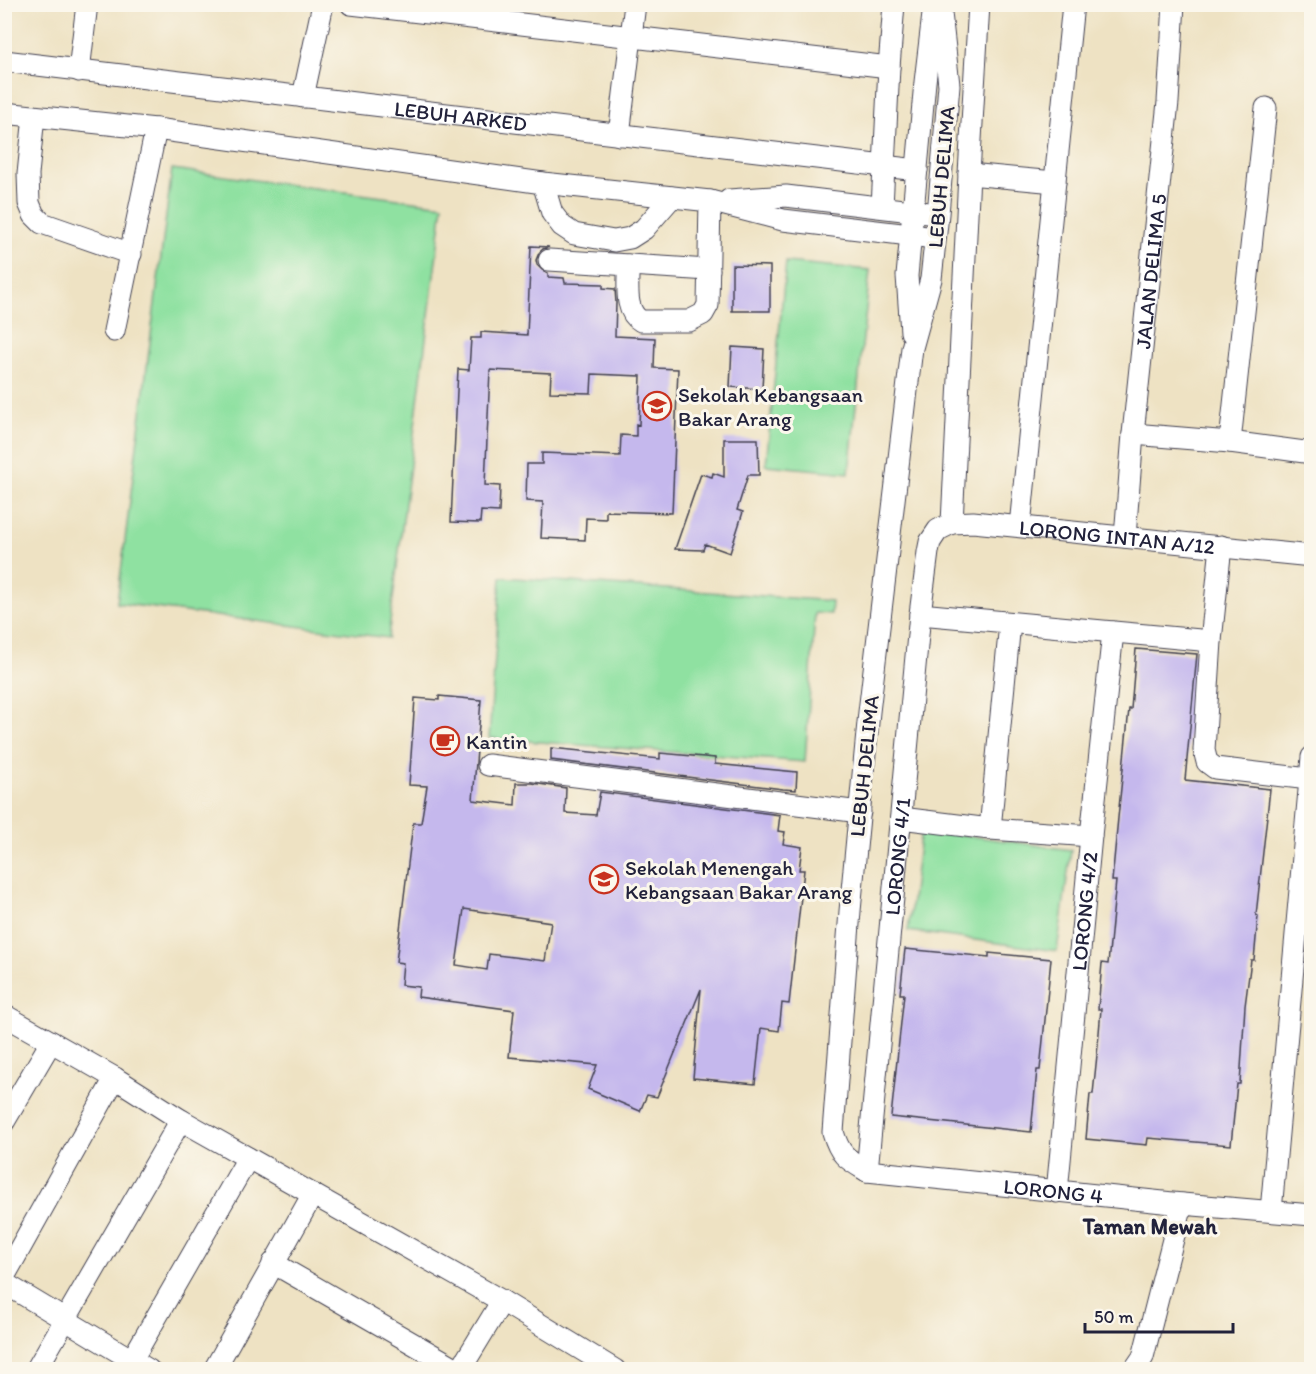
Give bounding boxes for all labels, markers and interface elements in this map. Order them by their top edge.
street label: LEBUH ARKED [393,95,529,136]
street label: LEBUH DELIMA [922,104,960,249]
street label: JALAN DELIMA 5 [1130,192,1171,350]
place label: Sekolah Kebangsaan Bakar Arang [678,382,863,431]
school or university icon: Sekolah Kebangsaan Bakar Arang [641,390,673,422]
street label: LORONG INTAN A/12 [1018,514,1216,559]
street label: LEBUH DELIMA [844,693,884,838]
cafe icon: Kantin [429,725,461,757]
place label: Kantin [466,729,527,754]
street label: LORONG 4/1 [879,796,915,917]
street label: LORONG 4/2 [1066,851,1102,972]
place label: Sekolah Menengah Kebangsaan Bakar Arang [625,855,853,904]
school or university icon: Sekolah Menengah Kebangsaan Bakar Arang [588,863,620,895]
street label: LORONG 4 [1002,1173,1105,1208]
district label: Taman Mewah [1082,1213,1218,1240]
scale bar [1085,1296,1234,1334]
text: 50 m [1094,1306,1134,1328]

